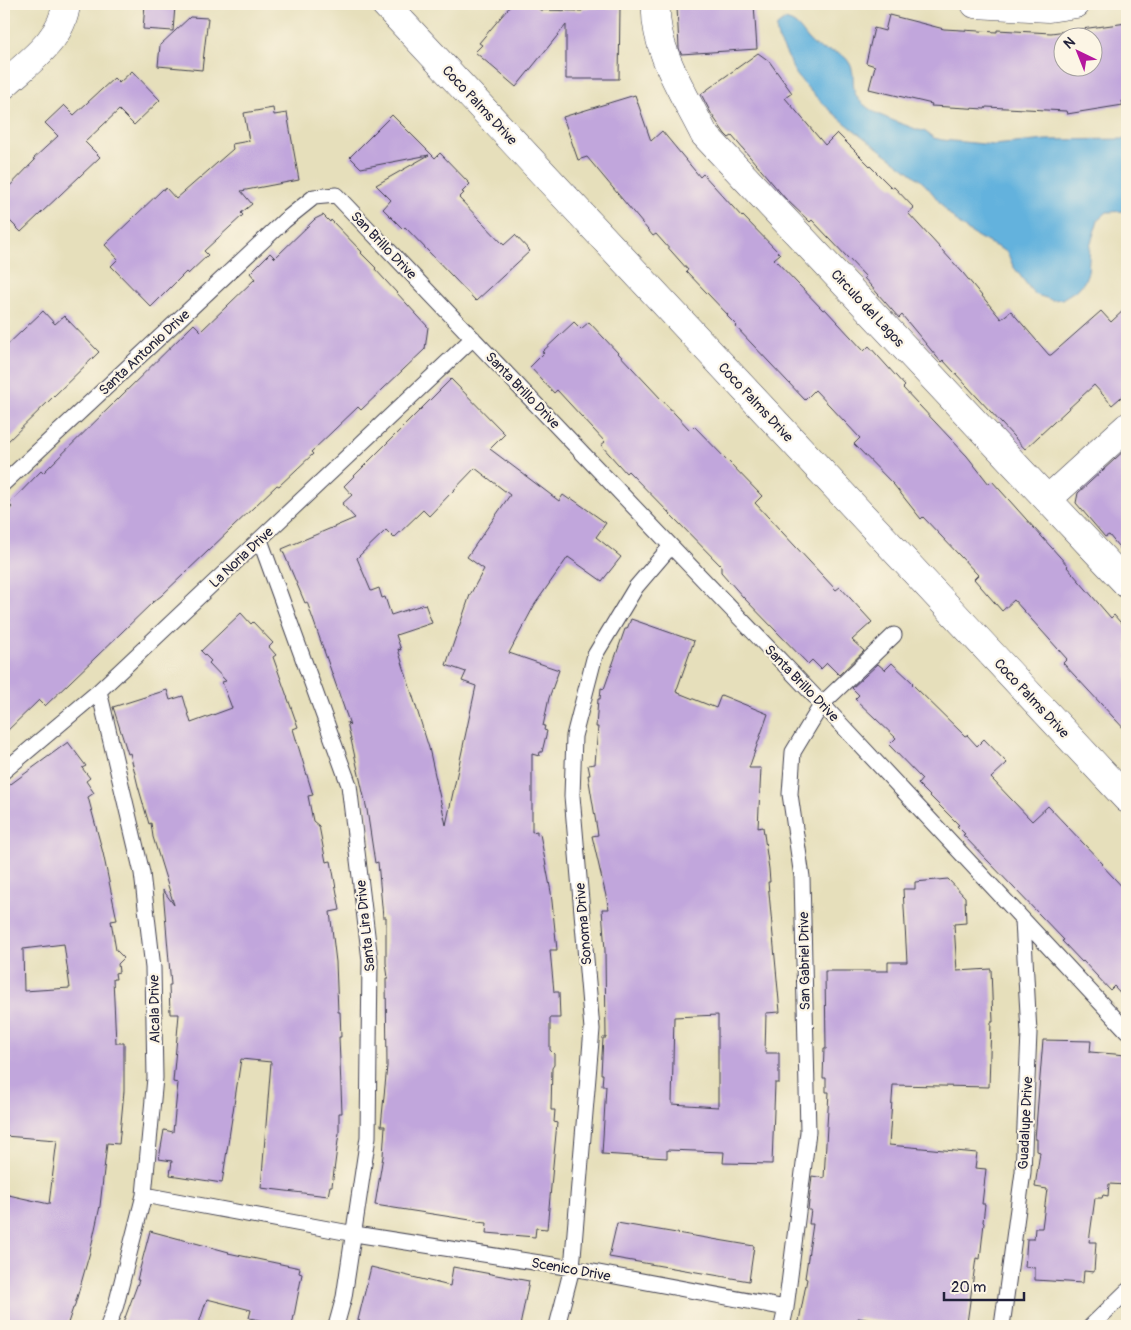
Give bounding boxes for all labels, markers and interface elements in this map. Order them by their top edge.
north arrow [1054,28,1104,78]
text: N [1060,33,1079,52]
street label: Coco Palms Drive [439,62,521,149]
street label: San Brillo Drive [347,208,420,283]
street label: Circulo del Lagos [827,266,908,351]
street label: Santa Antonio Drive [95,306,193,399]
street label: Santa Brillo Drive [482,349,563,432]
street label: Coco Palms Drive [715,359,797,446]
street label: La Noria Drive [206,523,277,591]
street label: Santa Brillo Drive [761,642,842,725]
street label: Coco Palms Drive [991,655,1073,742]
street label: Santa Lira Drive [352,879,379,973]
street label: Sonoma Drive [571,882,596,966]
street label: San Gabriel Drive [795,911,814,1010]
street label: Alcala Drive [145,974,164,1044]
street label: Guadalupe Drive [1015,1076,1036,1170]
street label: Scenico Drive [530,1254,612,1285]
scale bar [944,1270,1024,1302]
text: 20 m [951,1278,986,1297]

